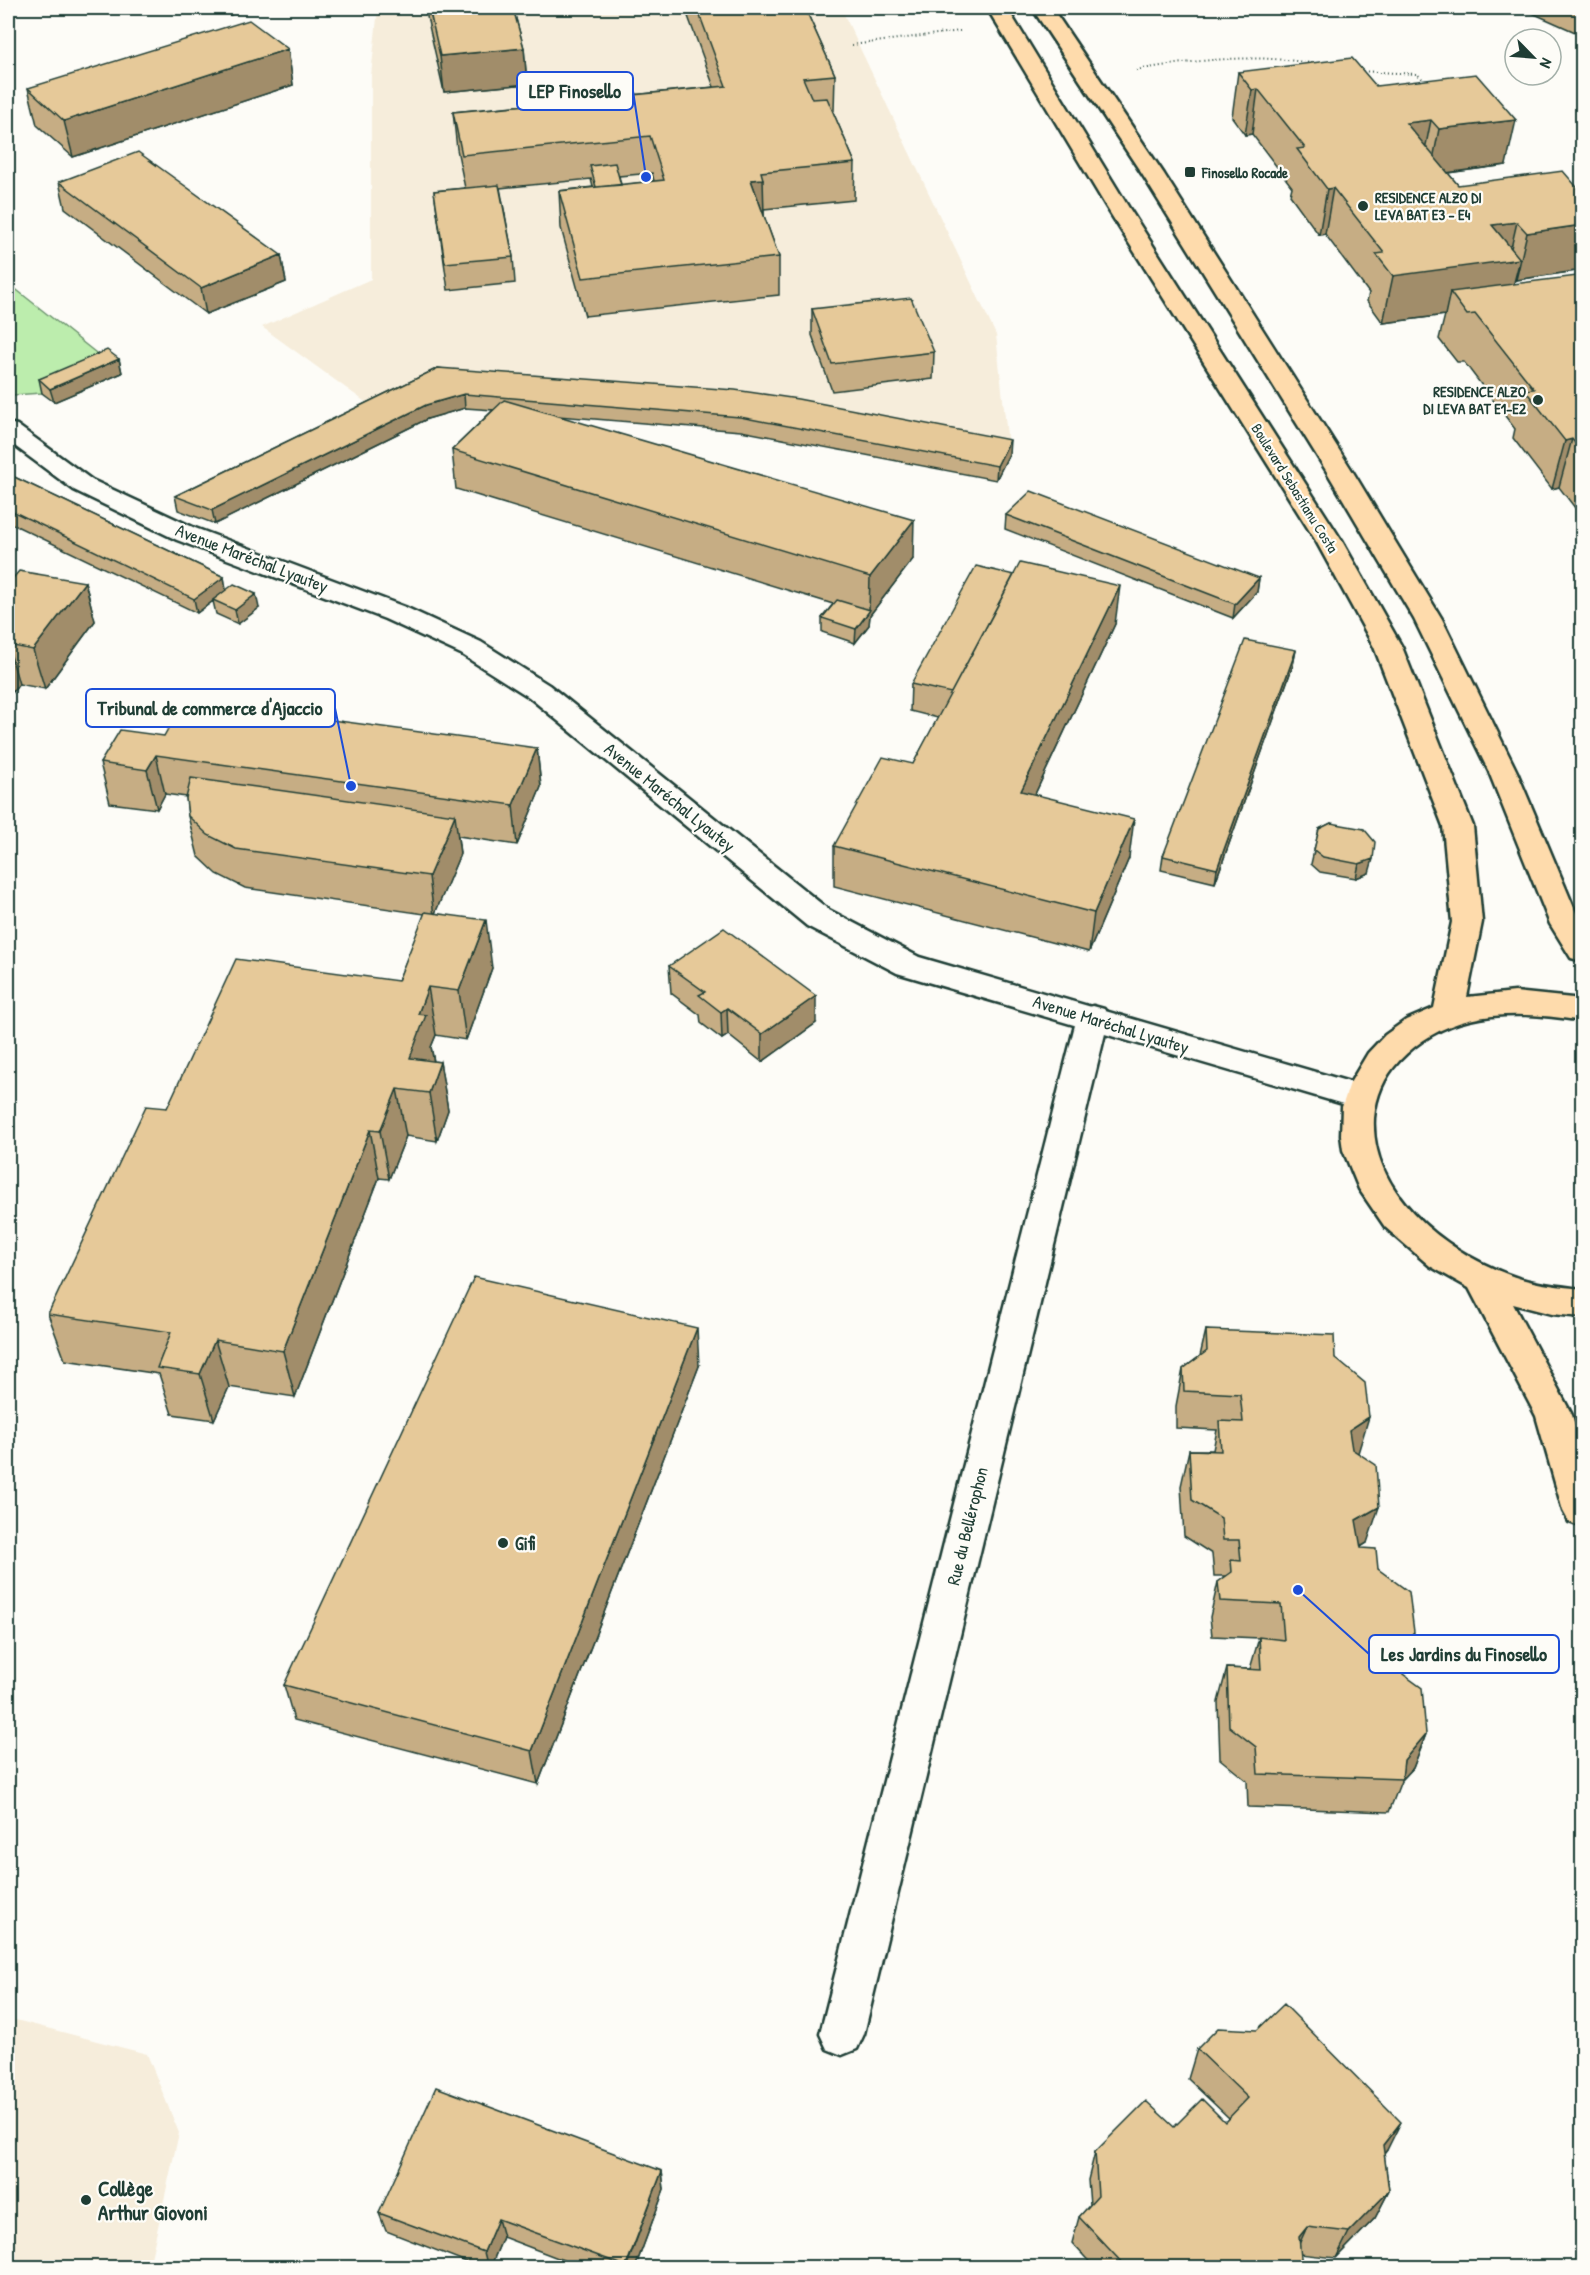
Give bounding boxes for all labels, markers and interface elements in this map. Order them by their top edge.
north arrow [1503,27,1563,87]
text: N [1535,55,1558,72]
callout: LEP Finosello [517,72,633,110]
text: LEP Finosello [529,77,621,104]
place label: Finosello Rocade [1201,162,1288,183]
marker: Finosello Rocade [1183,165,1197,179]
place label: RESIDENCE ALZO DI LEVA BAT E3 - E4 [1375,187,1482,225]
marker: RESIDENCE ALZO DI LEVA BAT E3 - E4 [1356,199,1370,213]
place label: RESIDENCE ALZO DI LEVA BAT E1-E2 [1423,381,1527,419]
marker: RESIDENCE ALZO DI LEVA BAT E1-E2 [1531,393,1545,407]
street label: Boulevard Sebastianu Costa [1247,419,1343,557]
street label: Avenue Maréchal Lyautey [172,517,332,599]
callout: Tribunal de commerce d'Ajaccio [86,689,335,727]
text: Tribunal de commerce d'Ajaccio [96,694,323,721]
street label: Avenue Maréchal Lyautey [599,736,741,858]
street label: Avenue Maréchal Lyautey [1030,988,1192,1060]
street label: Rue du Bellérophon [940,1464,994,1588]
place label: Gifi [515,1531,536,1556]
marker: Gifi [496,1536,510,1550]
callout: Les Jardins du Finosello [1369,1635,1559,1673]
text: Les Jardins du Finosello [1381,1640,1547,1667]
place label: Collège Arthur Giovoni [98,2174,208,2227]
marker: Collège Arthur Giovoni [79,2193,93,2207]

